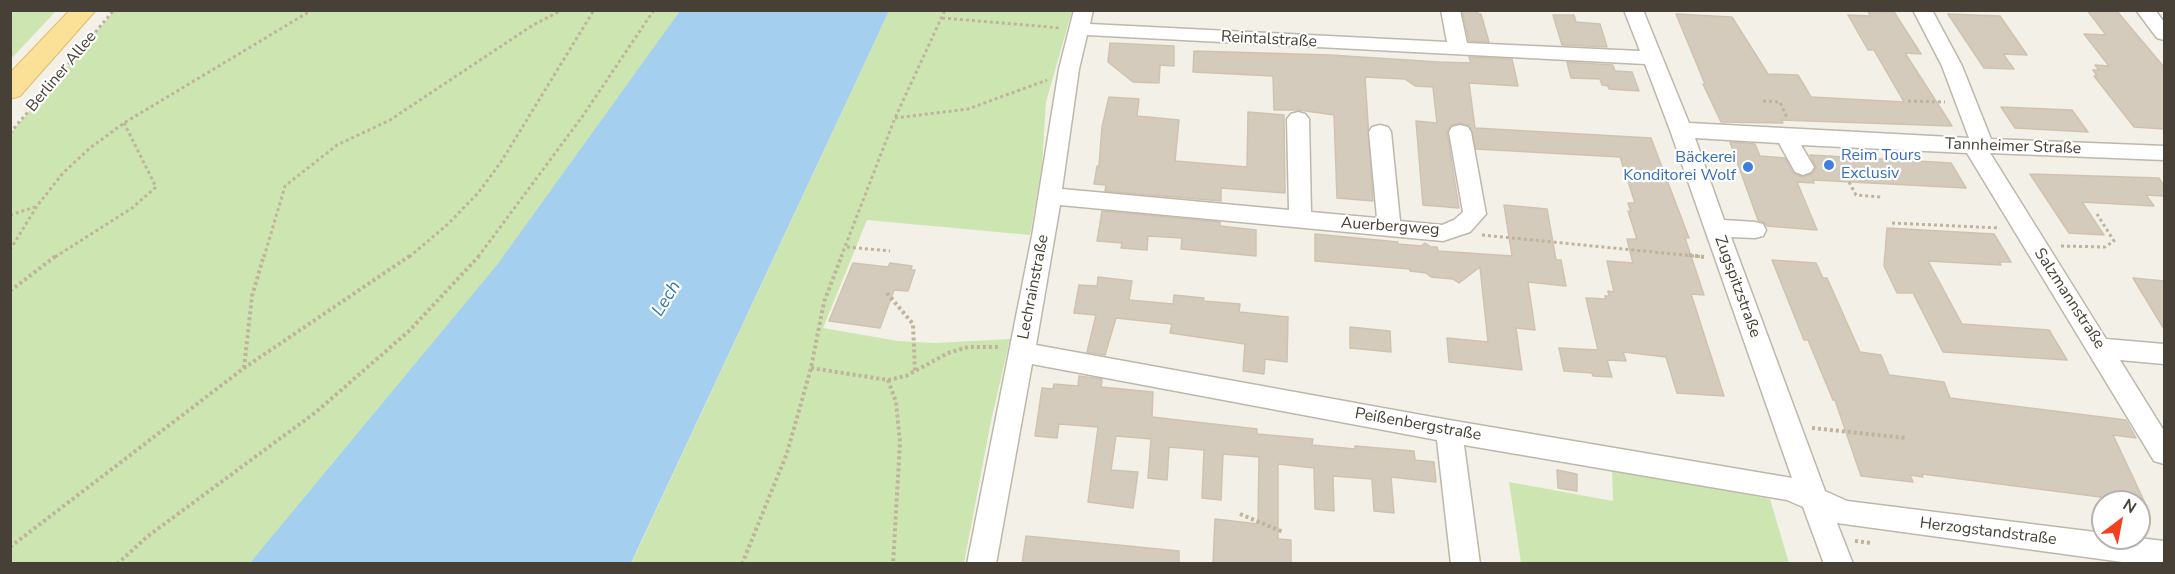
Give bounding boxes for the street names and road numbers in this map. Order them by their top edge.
street label: Berliner Allee [23,28,101,116]
street label: Reintalstraße [1220,28,1318,52]
street label: Tannheimer Straße [1945,135,2081,159]
street label: Auerbergweg [1340,214,1440,240]
street label: Lechrainstraße [1014,233,1054,341]
street label: Zugspitzstraße [1710,233,1764,341]
street label: Salzmannstraße [2029,245,2109,353]
street label: Peißenbergstraße [1353,404,1483,446]
street label: Herzogstandstraße [1918,514,2058,550]

